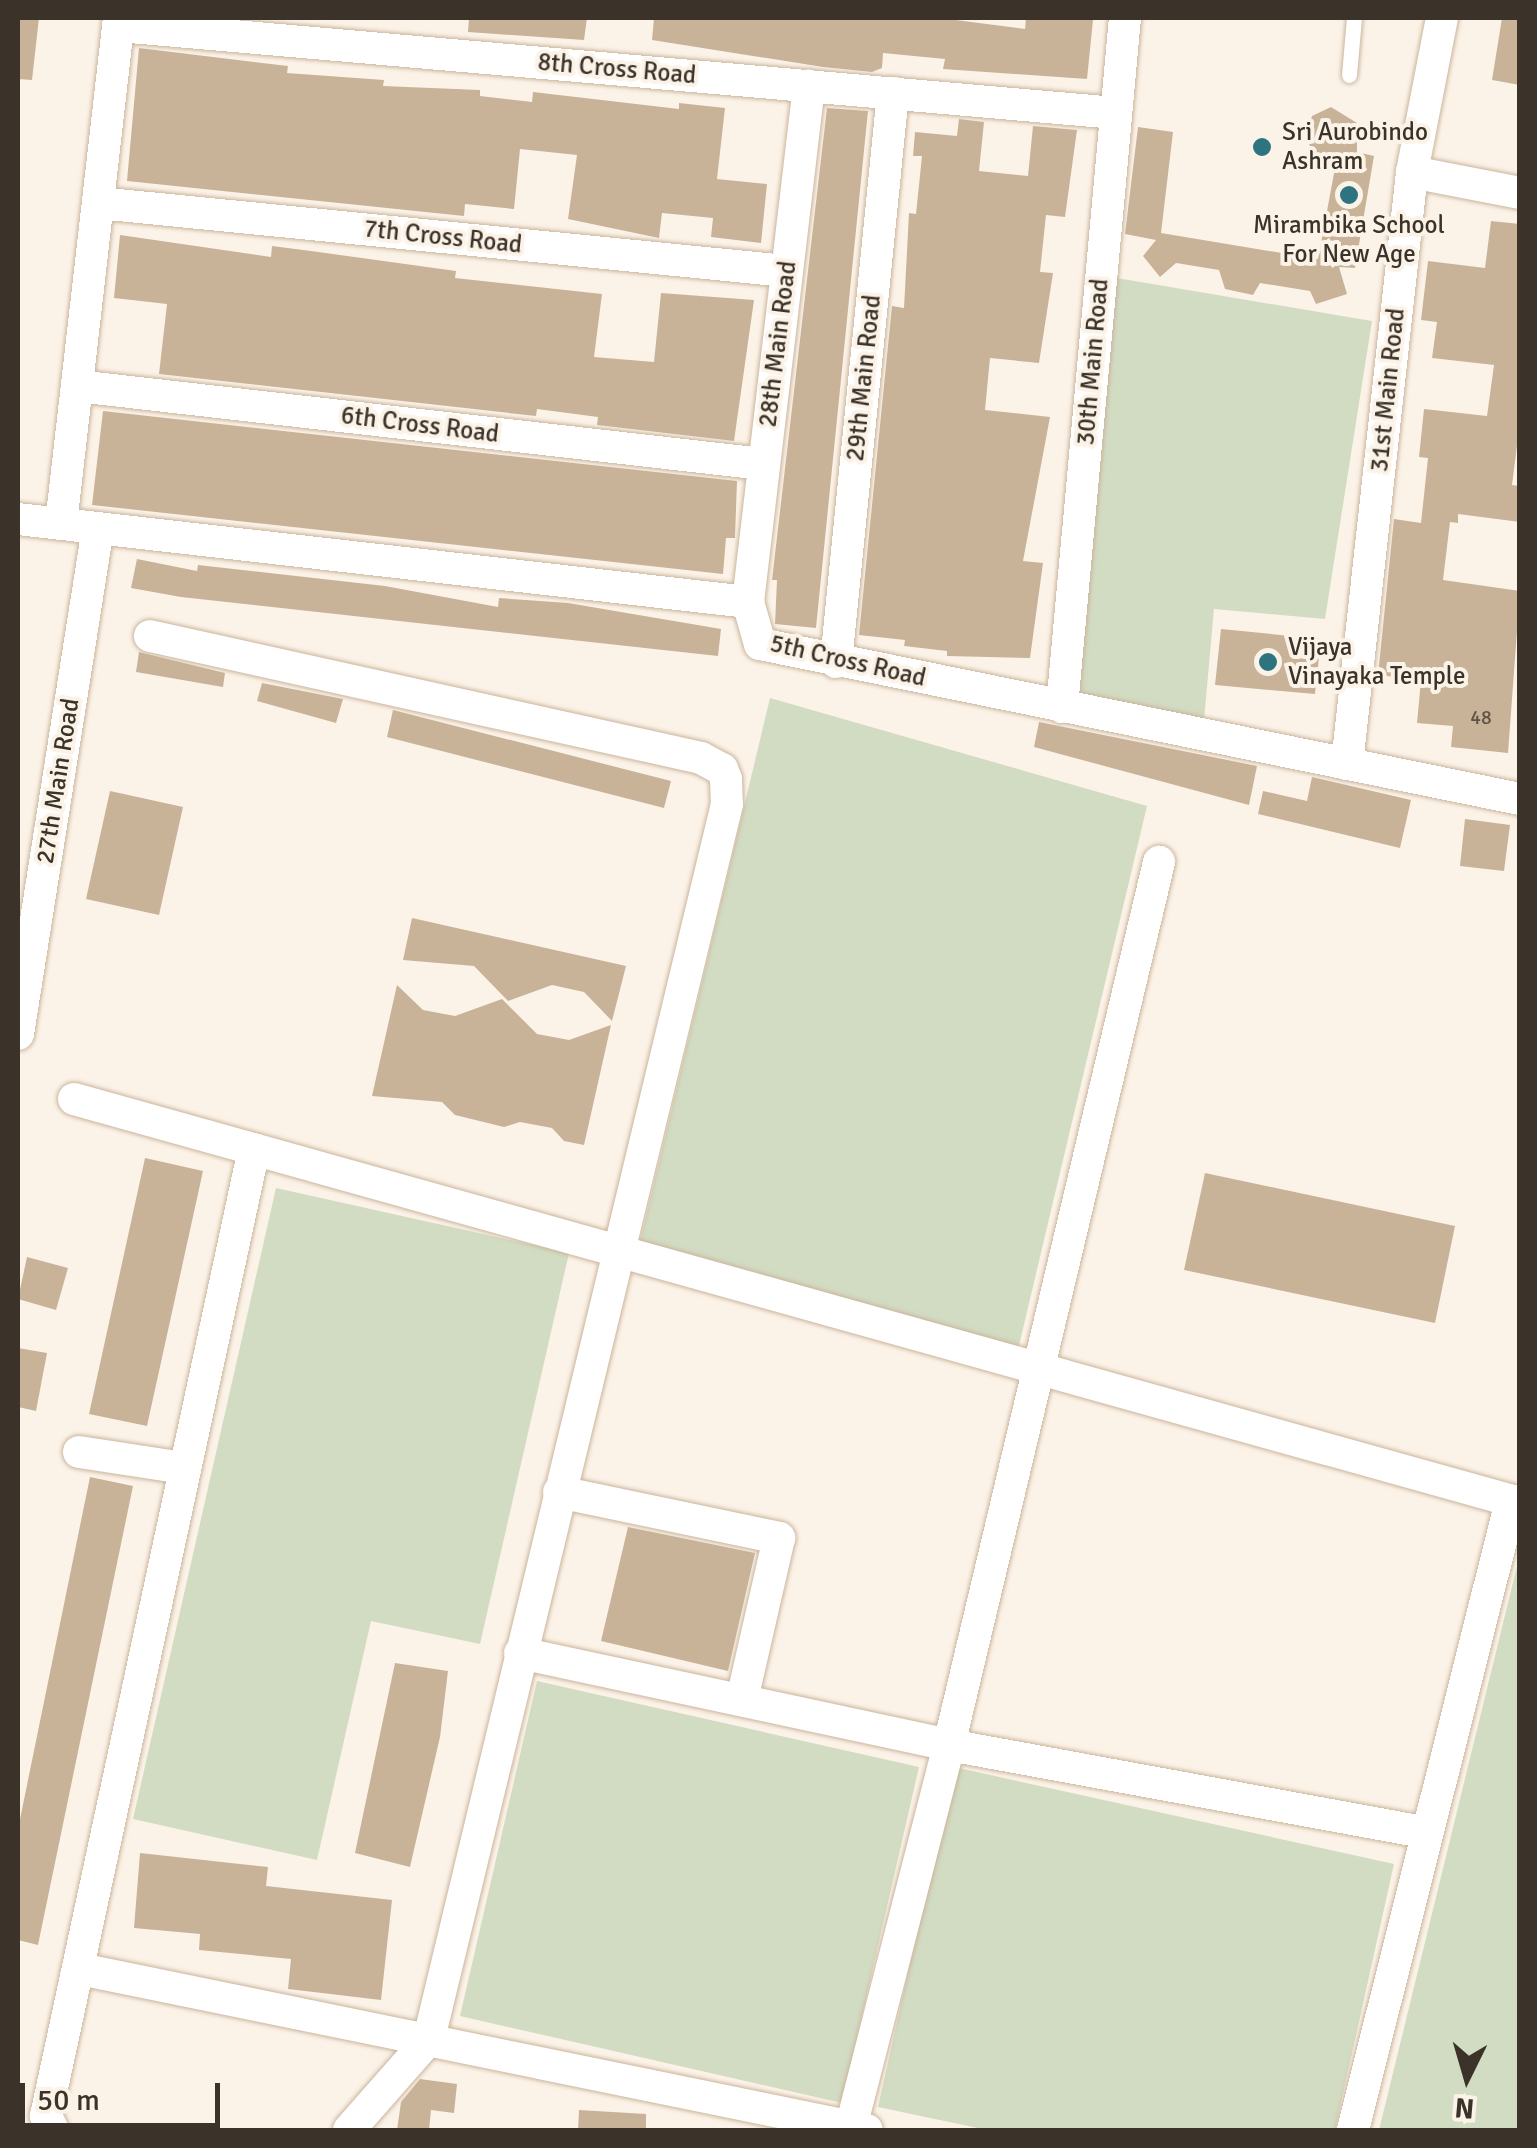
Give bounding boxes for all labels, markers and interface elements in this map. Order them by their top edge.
street label: 8th Cross Road [536,47,698,91]
place label: Sri Aurobindo Ashram [1282,118,1428,177]
marker: Sri Aurobindo Ashram [1251,136,1273,158]
marker: Mirambika School For New Age [1338,184,1360,206]
place label: Mirambika School For New Age [1253,211,1445,270]
street label: 7th Cross Road [362,214,524,260]
street label: 28th Main Road [753,259,803,429]
street label: 30th Main Road [1071,277,1115,447]
street label: 29th Main Road [840,293,888,463]
street label: 31st Main Road [1364,307,1412,473]
street label: 6th Cross Road [339,400,501,450]
street label: 5th Cross Road [767,628,929,694]
place label: Vijaya Vinayaka Temple [1288,633,1465,692]
marker: Vijaya Vinayaka Temple [1257,651,1279,673]
street label: 27th Main Road [30,696,86,866]
house number: 48 [1470,705,1492,729]
north arrow [1417,2028,1517,2128]
scale bar [25,2063,225,2125]
text: 50 m [37,2082,100,2119]
text: N [1453,2090,1476,2126]

